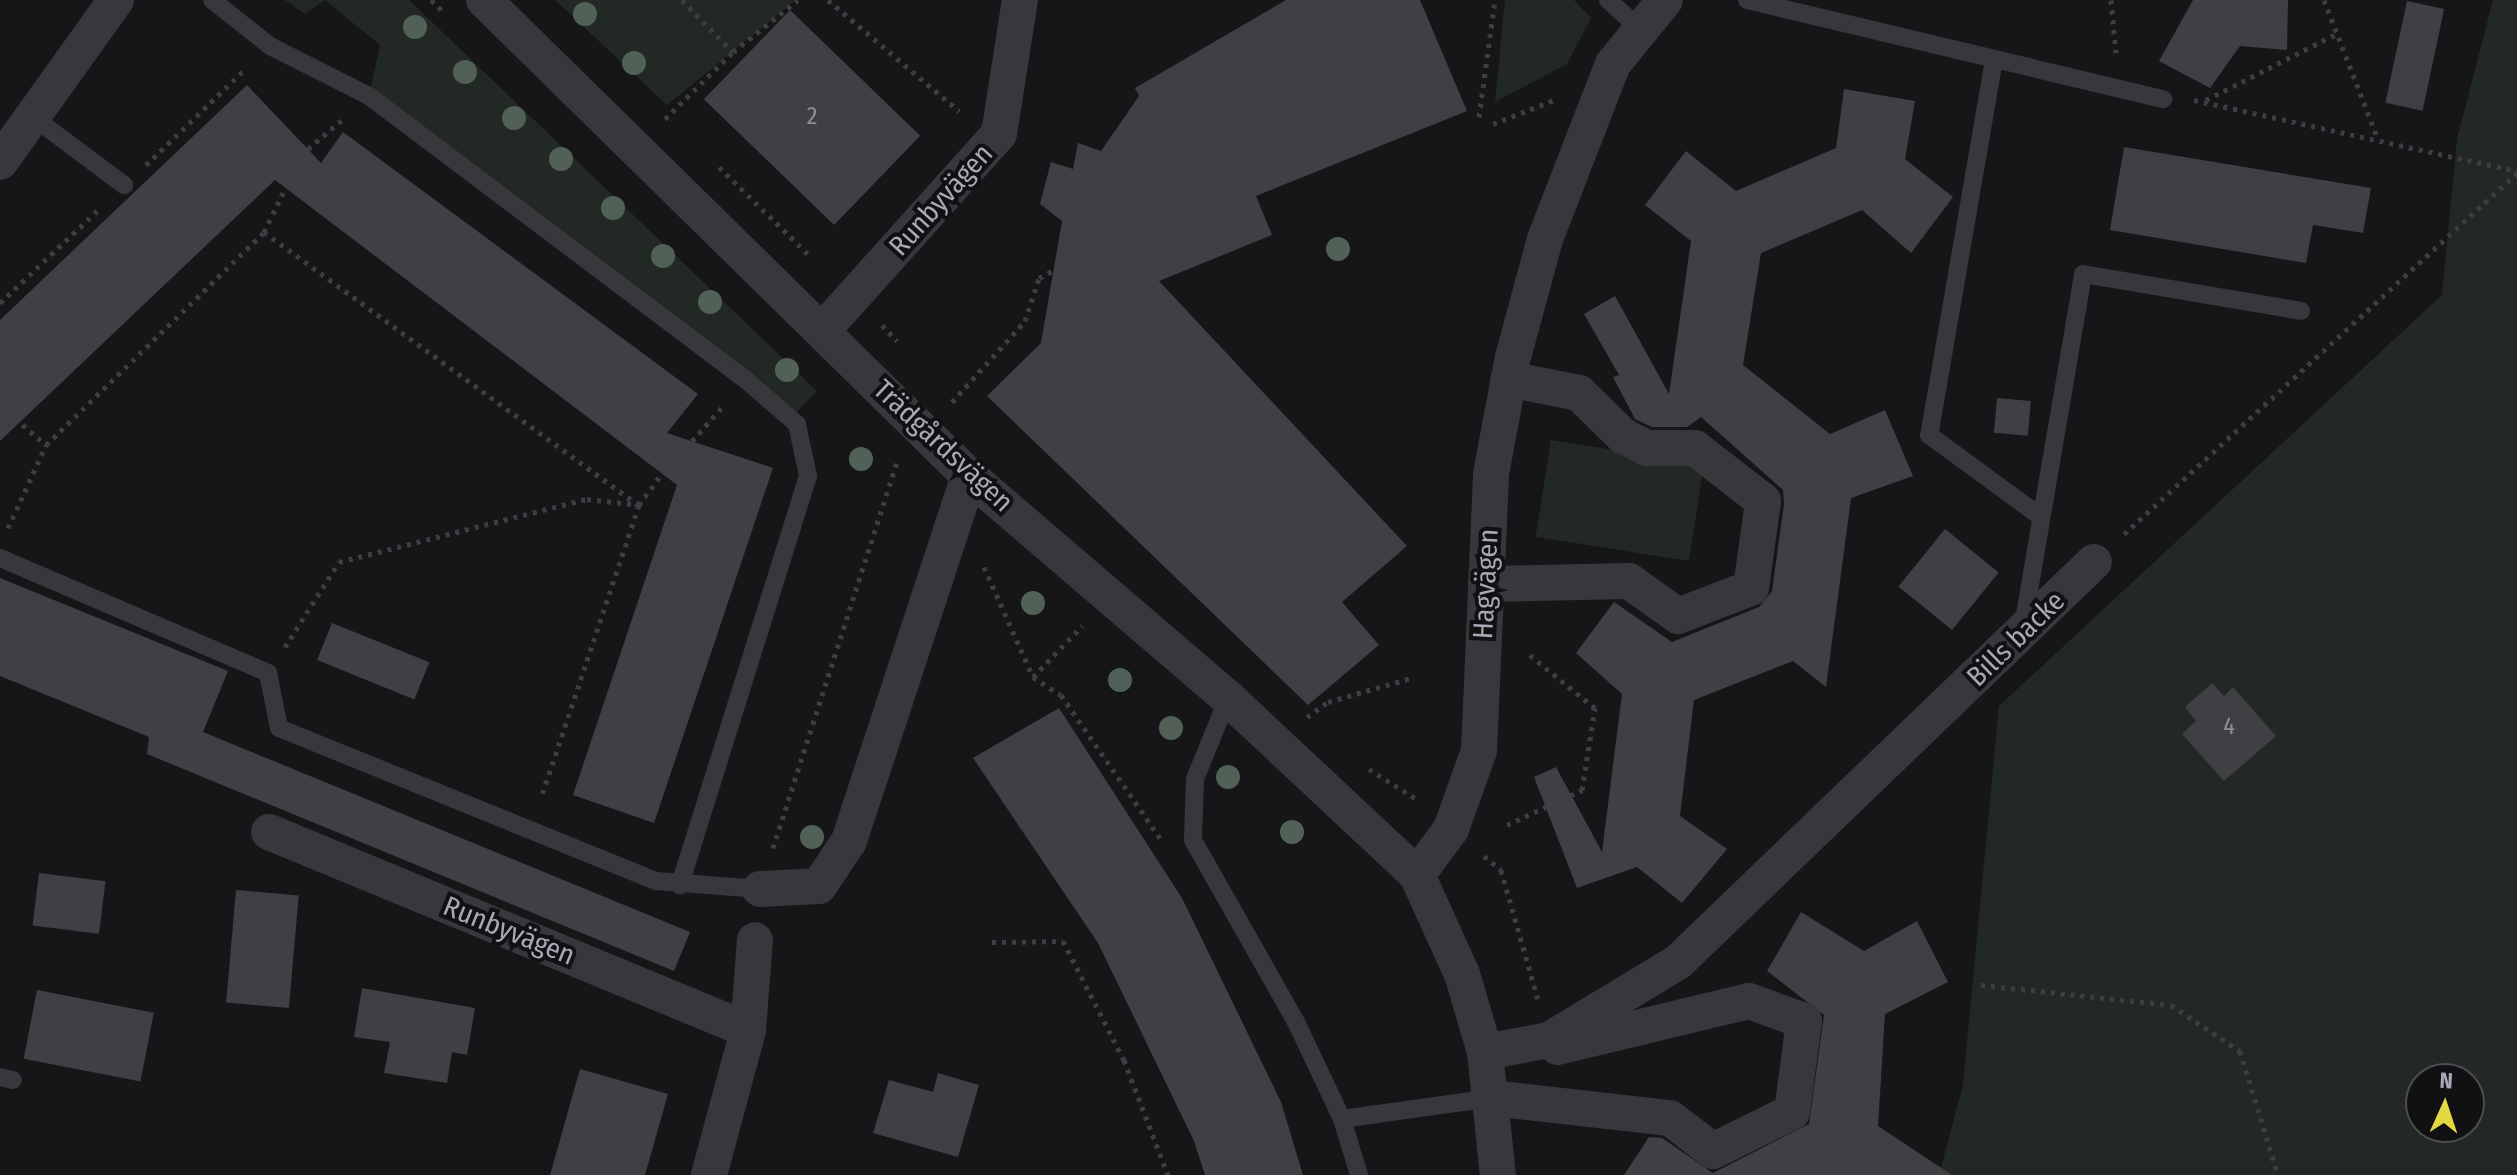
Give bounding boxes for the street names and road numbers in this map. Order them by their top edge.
street label: Runbyvägen [882,137,1000,263]
street label: Trädgårdsvägen [866,373,1020,519]
street label: Hagvägen [1466,528,1506,640]
street label: Bills backe [1960,584,2072,694]
street label: Runbyvägen [438,889,580,973]

